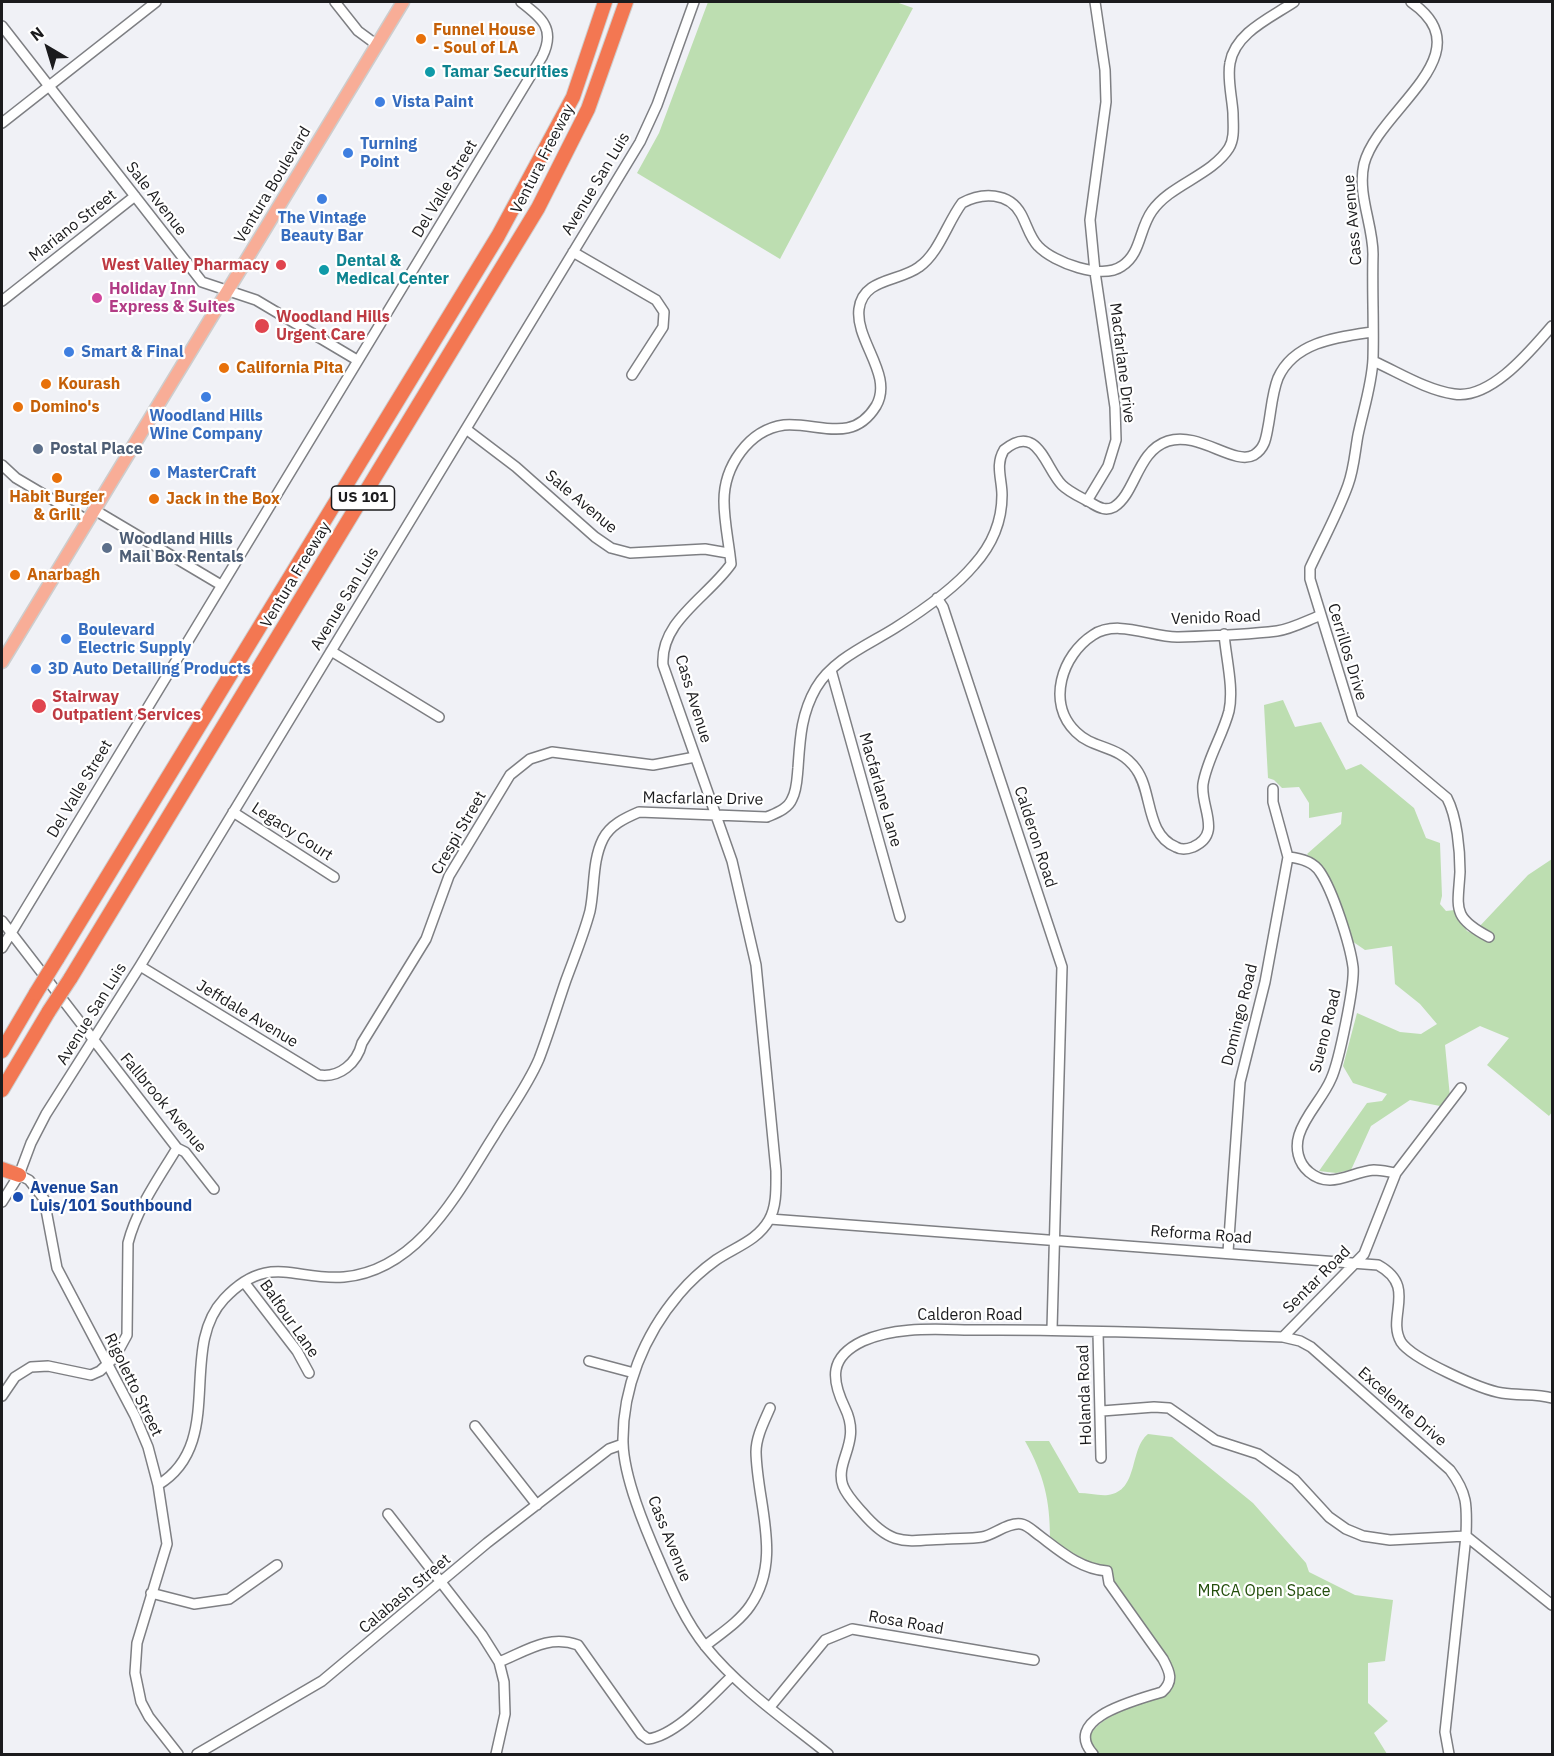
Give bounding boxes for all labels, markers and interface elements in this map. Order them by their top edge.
north arrow [18,18,78,78]
place label: Funnel House - Soul of LA [433,20,535,58]
text: N [26,22,48,45]
marker: Funnel House - Soul of LA [414,32,428,46]
place label: Tamar Securities [442,62,569,82]
marker: Tamar Securities [423,65,437,79]
place label: Vista Paint [392,92,474,112]
marker: Vista Paint [373,95,387,109]
street label: Ventura Freeway [507,101,579,217]
street label: Ventura Boulevard [231,123,315,247]
street label: Avenue San Luis [558,129,634,239]
place label: Turning Point [360,134,417,172]
street label: Del Valle Street [408,137,482,241]
marker: Turning Point [341,146,355,160]
street label: Sale Avenue [121,158,191,240]
street label: Cass Avenue [1339,174,1367,266]
street label: Mariano Street [25,186,121,266]
marker: The Vintage Beauty Bar [315,192,329,206]
place label: The Vintage Beauty Bar [277,208,367,246]
place label: Dental & Medical Center [336,251,449,289]
place label: West Valley Pharmacy [102,255,269,275]
marker: West Valley Pharmacy [274,258,288,272]
marker: Dental & Medical Center [317,263,331,277]
place label: Holiday Inn Express & Suites [109,279,235,317]
marker: Holiday Inn Express & Suites [90,291,104,305]
street label: Macfarlane Drive [1105,302,1139,424]
place label: Woodland Hills Urgent Care [276,307,390,345]
marker: Woodland Hills Urgent Care [253,317,271,335]
place label: Smart & Final [81,342,184,362]
marker: Smart & Final [62,345,76,359]
place label: California Pita [236,358,343,378]
marker: California Pita [217,361,231,375]
place label: Kourash [58,374,120,394]
marker: Kourash [39,377,53,391]
marker: Woodland Hills Wine Company [199,390,213,404]
place label: Domino's [30,397,100,417]
marker: Domino's [11,400,25,414]
place label: Woodland Hills Wine Company [149,406,263,444]
place label: Postal Place [50,439,143,459]
marker: Postal Place [31,442,45,456]
place label: MasterCraft [167,463,256,483]
marker: MasterCraft [148,466,162,480]
street label: Sale Avenue [541,466,621,538]
marker: Habit Burger & Grill [50,471,64,485]
road number: US 101 [332,486,394,510]
place label: Habit Burger & Grill [9,487,105,525]
place label: Jack in the Box [166,489,280,509]
marker: Jack in the Box [147,492,161,506]
street label: Ventura Freeway [257,518,335,632]
place label: Woodland Hills Mail Box Rentals [119,529,244,567]
marker: Woodland Hills Mail Box Rentals [100,541,114,555]
street label: Avenue San Luis [307,544,383,654]
place label: Anarbagh [27,565,100,585]
marker: Anarbagh [8,568,22,582]
street label: Cerrillos Drive [1323,601,1371,703]
street label: Venido Road [1171,607,1261,629]
place label: Boulevard Electric Supply [78,620,191,658]
marker: Boulevard Electric Supply [59,632,73,646]
street label: Cass Avenue [670,653,716,745]
place label: 3D Auto Detailing Products [48,659,251,679]
marker: 3D Auto Detailing Products [29,662,43,676]
place label: Stairway Outpatient Services [52,687,201,725]
marker: Stairway Outpatient Services [30,697,48,715]
street label: Macfarlane Lane [854,731,906,849]
street label: Del Valle Street [43,737,117,841]
street label: Calderon Road [1010,784,1060,890]
street label: Crespi Street [427,788,491,878]
street label: Macfarlane Drive [642,788,764,810]
street label: Legacy Court [248,799,336,865]
street label: Avenue San Luis [53,959,131,1069]
street label: Domingo Road [1218,962,1262,1068]
street label: Jeffdale Avenue [193,976,301,1052]
street label: Sueno Road [1306,987,1346,1075]
street label: Fallbrook Avenue [116,1049,210,1157]
place label: Avenue San Luis/101 Southbound [30,1178,192,1216]
marker: Avenue San Luis/101 Southbound [11,1190,25,1204]
street label: Reforma Road [1150,1222,1252,1248]
street label: Sentar Road [1279,1242,1355,1318]
street label: Balfour Lane [255,1276,323,1362]
street label: Calderon Road [917,1305,1023,1325]
street label: Rigoletto Street [100,1330,166,1440]
street label: Holanda Road [1074,1344,1096,1446]
street label: Excelente Drive [1354,1363,1450,1451]
street label: Cass Avenue [643,1493,695,1585]
street label: Calabash Street [355,1550,455,1638]
park label: MRCA Open Space [1197,1581,1331,1601]
street label: Rosa Road [867,1607,945,1639]

